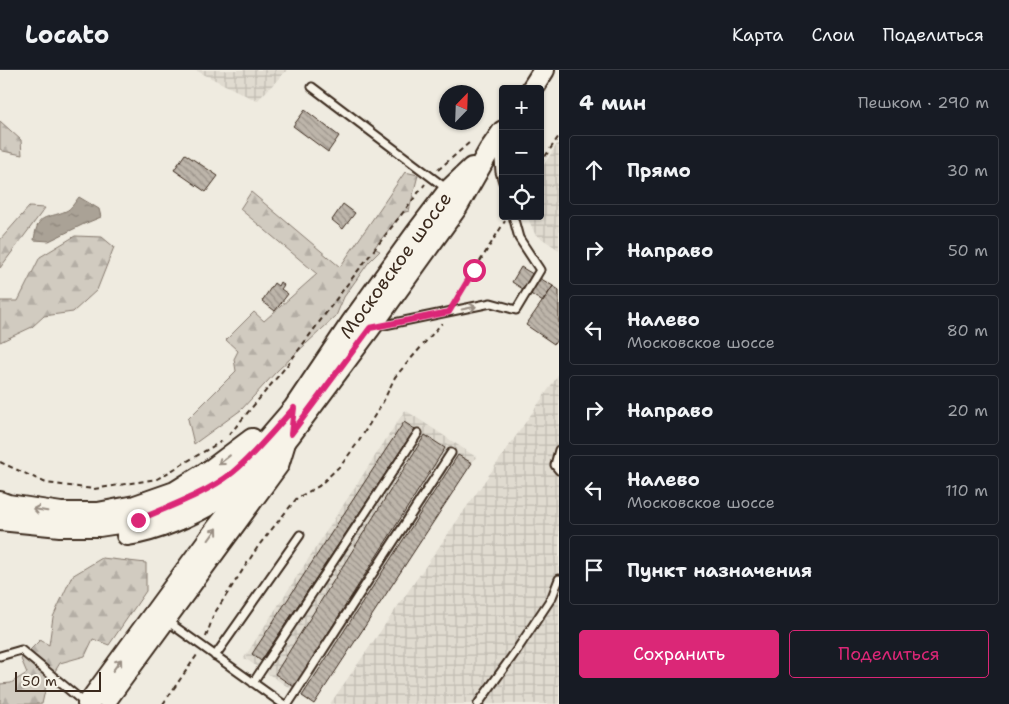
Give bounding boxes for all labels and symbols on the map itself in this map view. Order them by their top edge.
north arrow [439,85,484,130]
street label: Московское шоссе [334,187,457,344]
route start [463,259,486,282]
one-way arrow [461,302,477,312]
one-way arrow [218,454,231,465]
one-way arrow [32,504,48,514]
route end [127,509,150,532]
one-way arrow [208,528,219,541]
one-way arrow [112,658,122,672]
scale bar [15,669,101,692]

